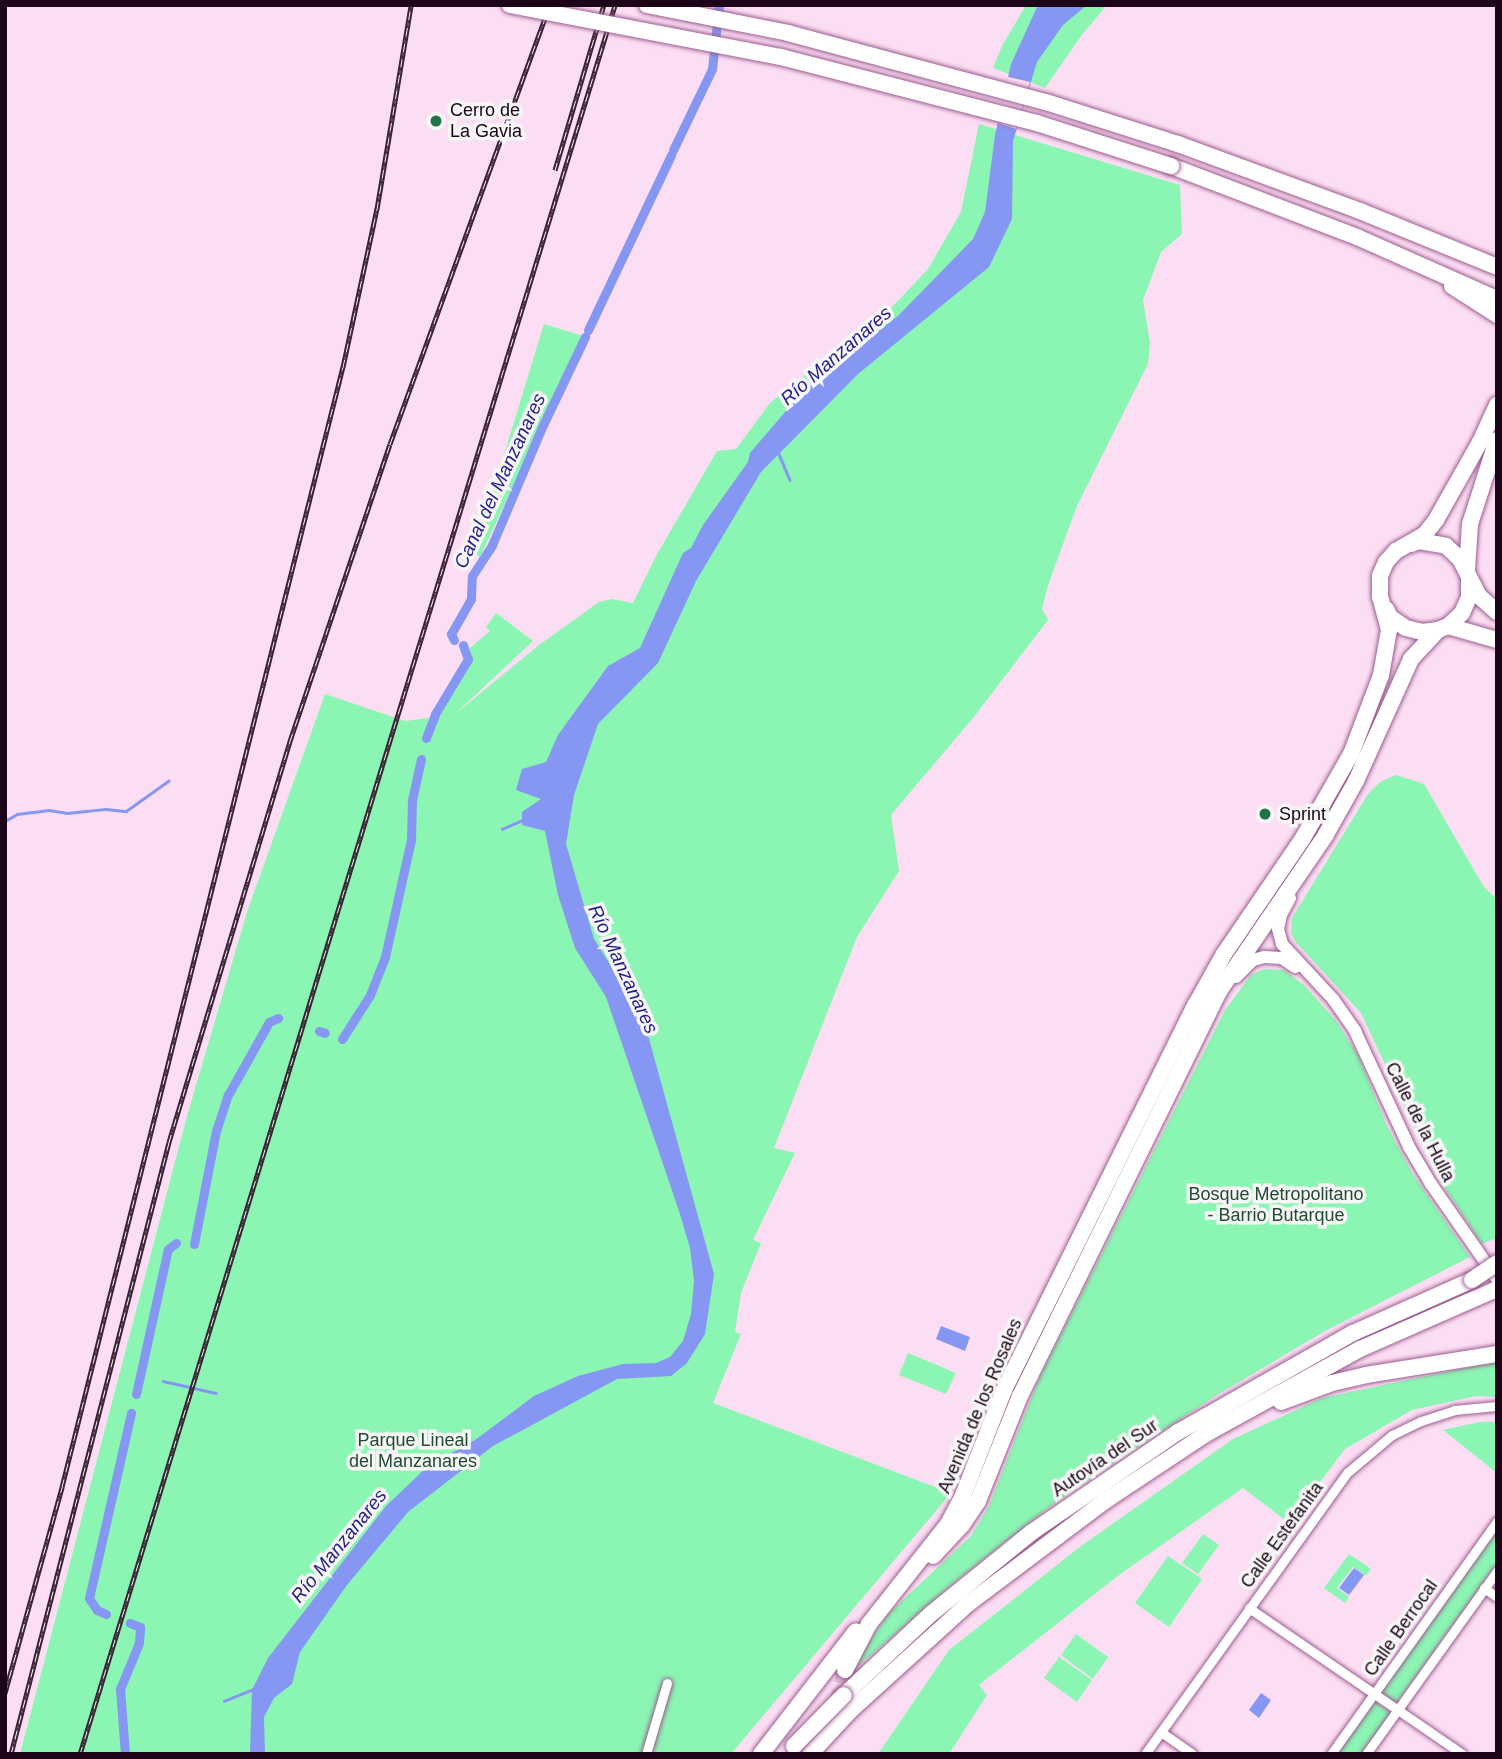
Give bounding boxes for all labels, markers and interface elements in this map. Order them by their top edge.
place label: Cerro de La Gavia [450,100,522,142]
marker: Cerro de La Gavia [428,113,444,129]
water label: Río Manzanares [776,302,896,410]
water label: Canal del Manzanares [449,390,551,572]
place label: Sprint [1279,803,1326,825]
marker: Sprint [1257,806,1273,822]
water label: Río Manzanares [583,901,663,1037]
street label: Calle de la Hulla [1381,1059,1459,1185]
park label: Bosque Metropolitano - Barrio Butarque [1188,1184,1364,1226]
street label: Avenida de los Rosales [933,1315,1027,1497]
street label: Autovía del Sur [1048,1415,1162,1501]
park label: Parque Lineal del Manzanares [349,1430,477,1472]
street label: Calle Estefanita [1236,1478,1328,1592]
water label: Río Manzanares [286,1485,392,1607]
street label: Calle Berrocal [1360,1576,1442,1680]

